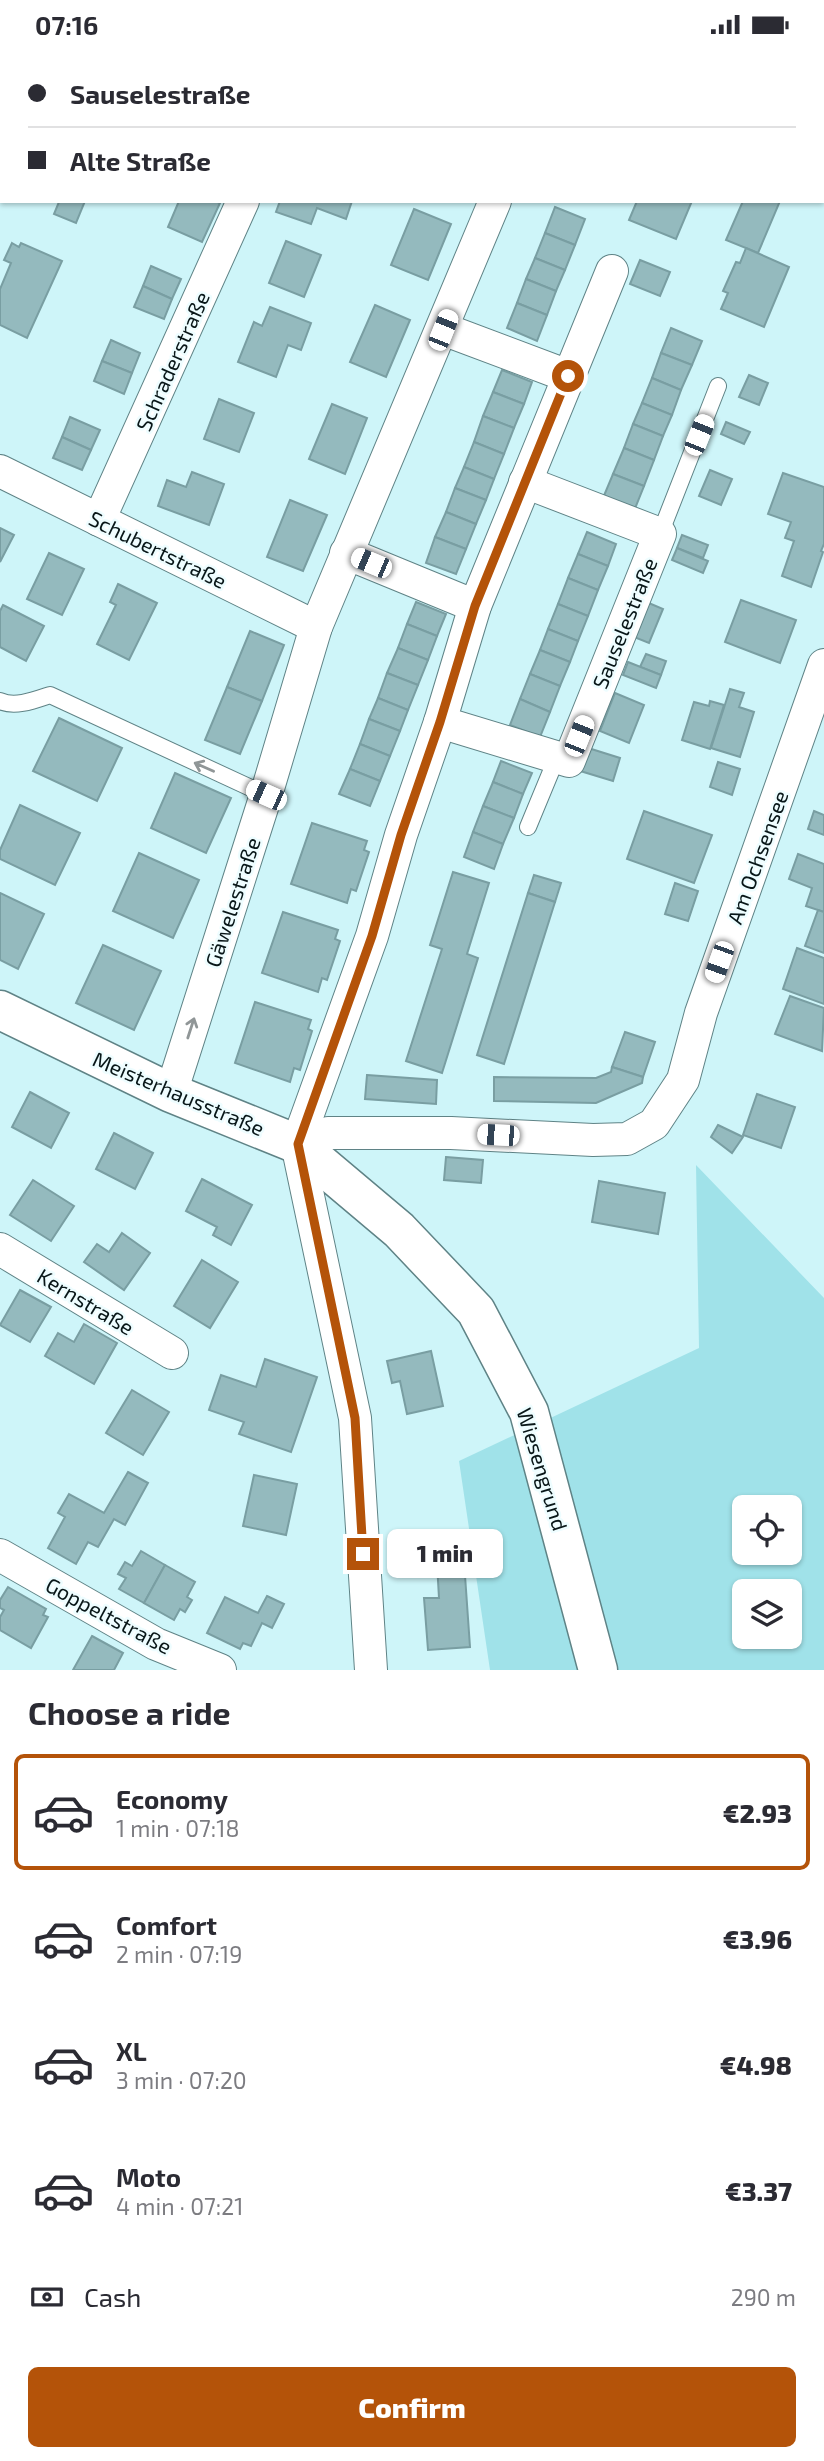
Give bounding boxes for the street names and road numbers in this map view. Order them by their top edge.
street label: Schraderstraße [130,287,214,435]
street label: Schubertstraße [85,505,231,593]
street label: Sauselestraße [586,554,662,692]
street label: Am Ochsensee [721,787,793,927]
street label: Gäwelestraße [199,834,265,970]
street label: Meisterhausstraße [90,1046,268,1140]
street label: Kernstraße [33,1262,139,1340]
street label: Wiesengrund [512,1405,574,1533]
street label: Goppeltstraße [42,1571,176,1659]

